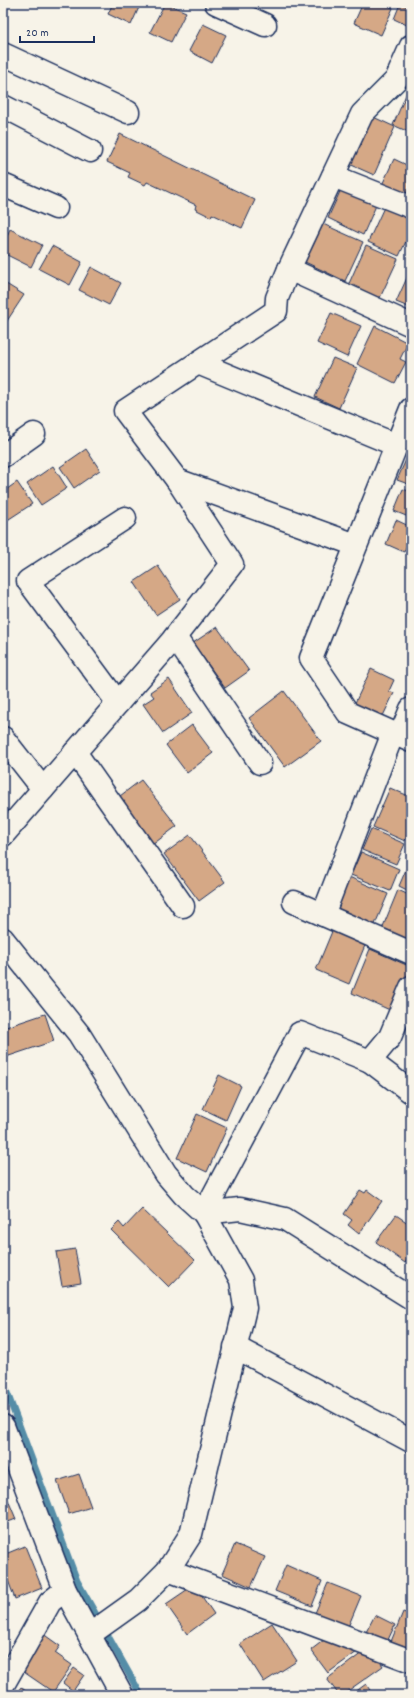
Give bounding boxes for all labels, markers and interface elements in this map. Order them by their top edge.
scale bar [20,18,94,44]
text: 20 m [26,25,49,42]

